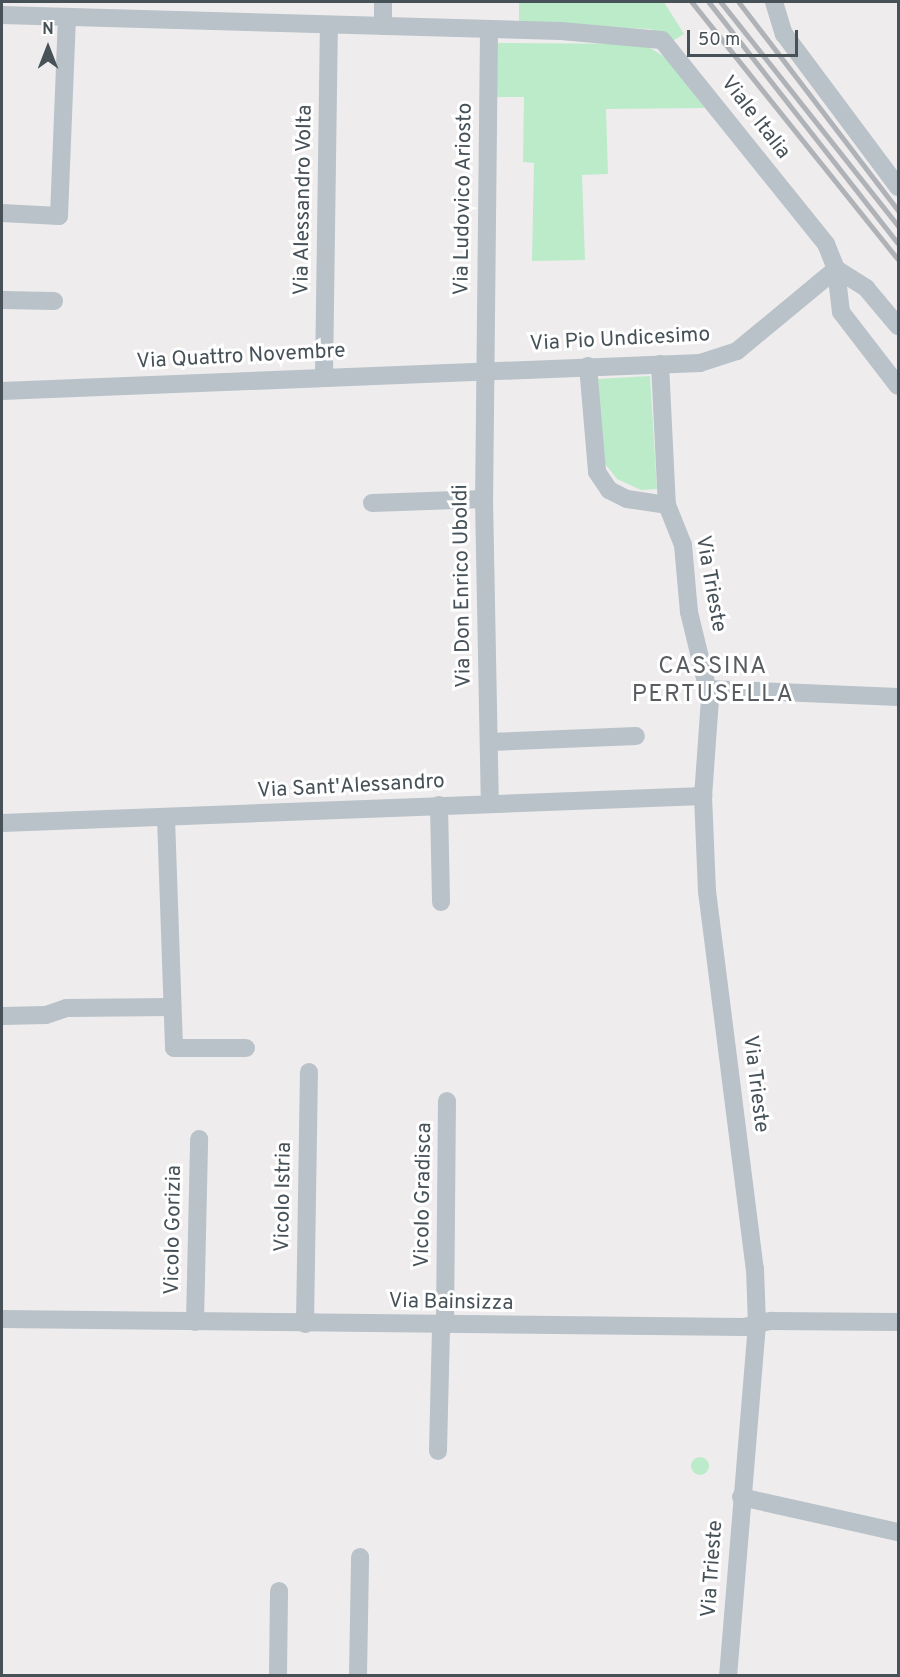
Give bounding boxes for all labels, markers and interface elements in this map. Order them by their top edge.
north arrow [18,18,78,78]
scale bar [690,18,801,56]
text: N [42,20,54,40]
text: 50 m [698,29,740,52]
street label: Viale Italia [715,71,795,165]
street label: Via Ludovico Ariosto [450,102,478,296]
street label: Via Alessandro Volta [290,103,318,297]
street label: Via Pio Undicesimo [529,323,711,357]
street label: Via Quattro Novembre [136,339,346,375]
street label: Via Don Enrico Uboldi [449,484,477,688]
street label: Via Trieste [689,533,731,635]
district label: CASSINA PERTUSELLA [632,654,794,710]
street label: Via Sant'Alessandro [257,770,445,804]
street label: Via Trieste [736,1034,774,1134]
street label: Vicolo Gradisca [410,1122,438,1268]
street label: Vicolo Istria [270,1142,298,1252]
street label: Vicolo Gorizia [160,1165,188,1295]
street label: Via Bainsizza [388,1289,514,1317]
street label: Via Trieste [697,1519,729,1619]

